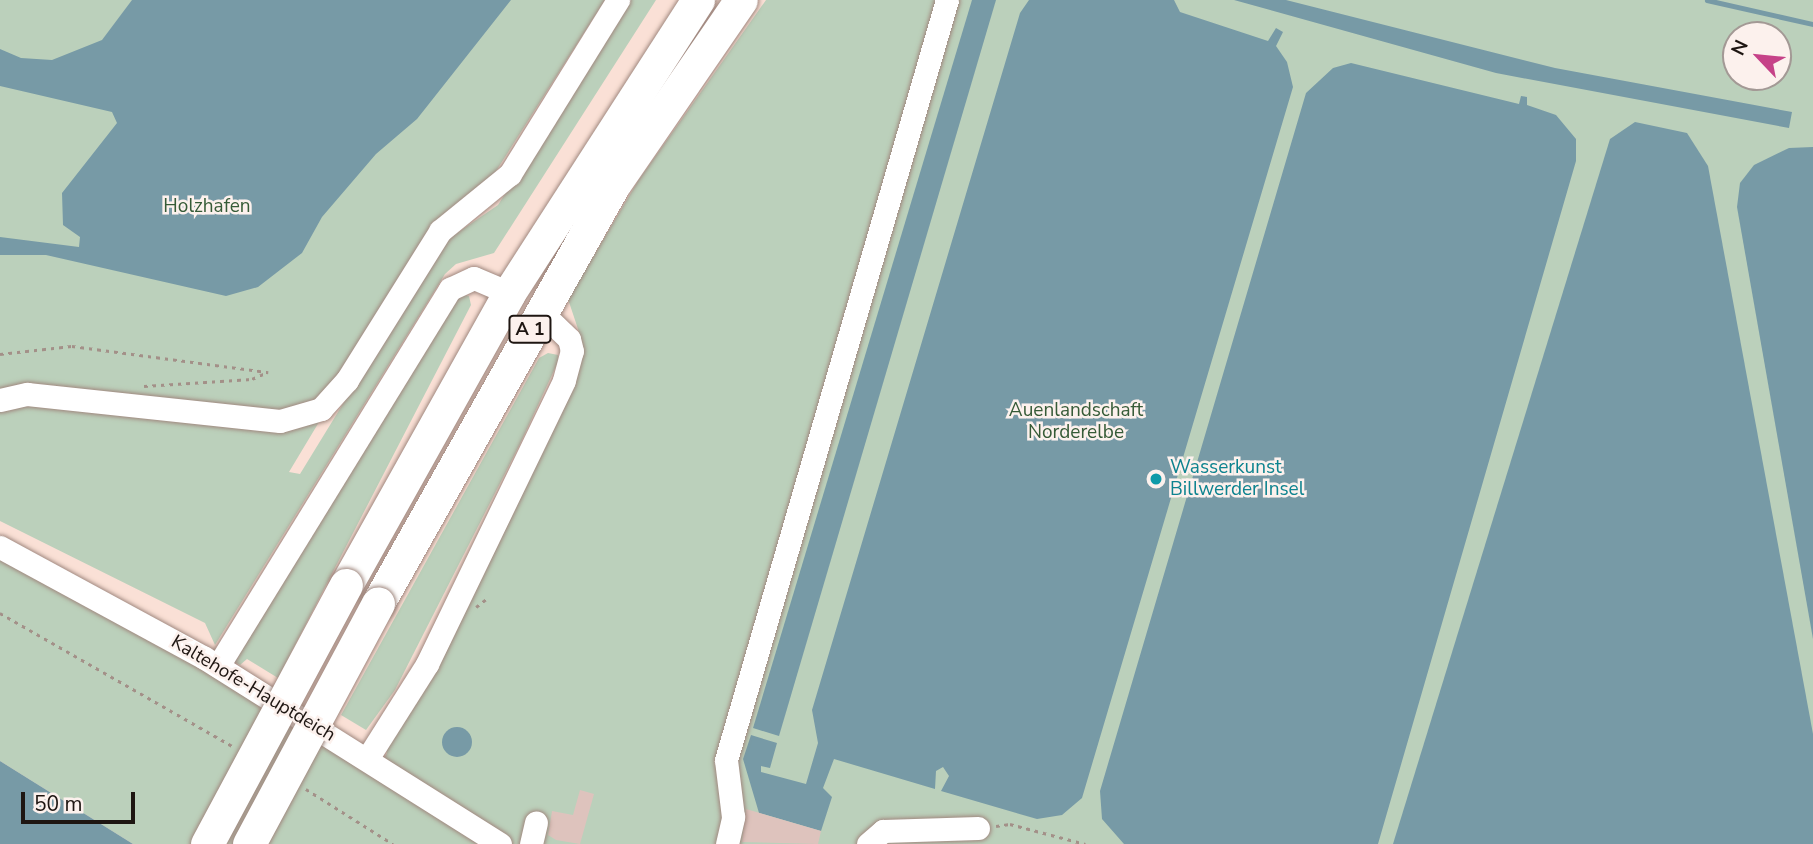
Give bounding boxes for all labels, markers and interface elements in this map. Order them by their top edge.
north arrow [1722,21,1792,91]
text: N [1725,36,1755,60]
park label: Holzhafen [163,196,251,218]
road number: A 1 [507,314,553,344]
park label: Auenlandschaft Norderelbe [1009,400,1143,444]
place label: Wasserkunst Billwerder Insel [1170,457,1304,501]
marker: Wasserkunst Billwerder Insel [1148,471,1164,487]
street label: Kaltehofe-Hauptdeich [167,631,339,747]
scale bar [24,778,138,822]
text: 50 m [34,790,83,818]

